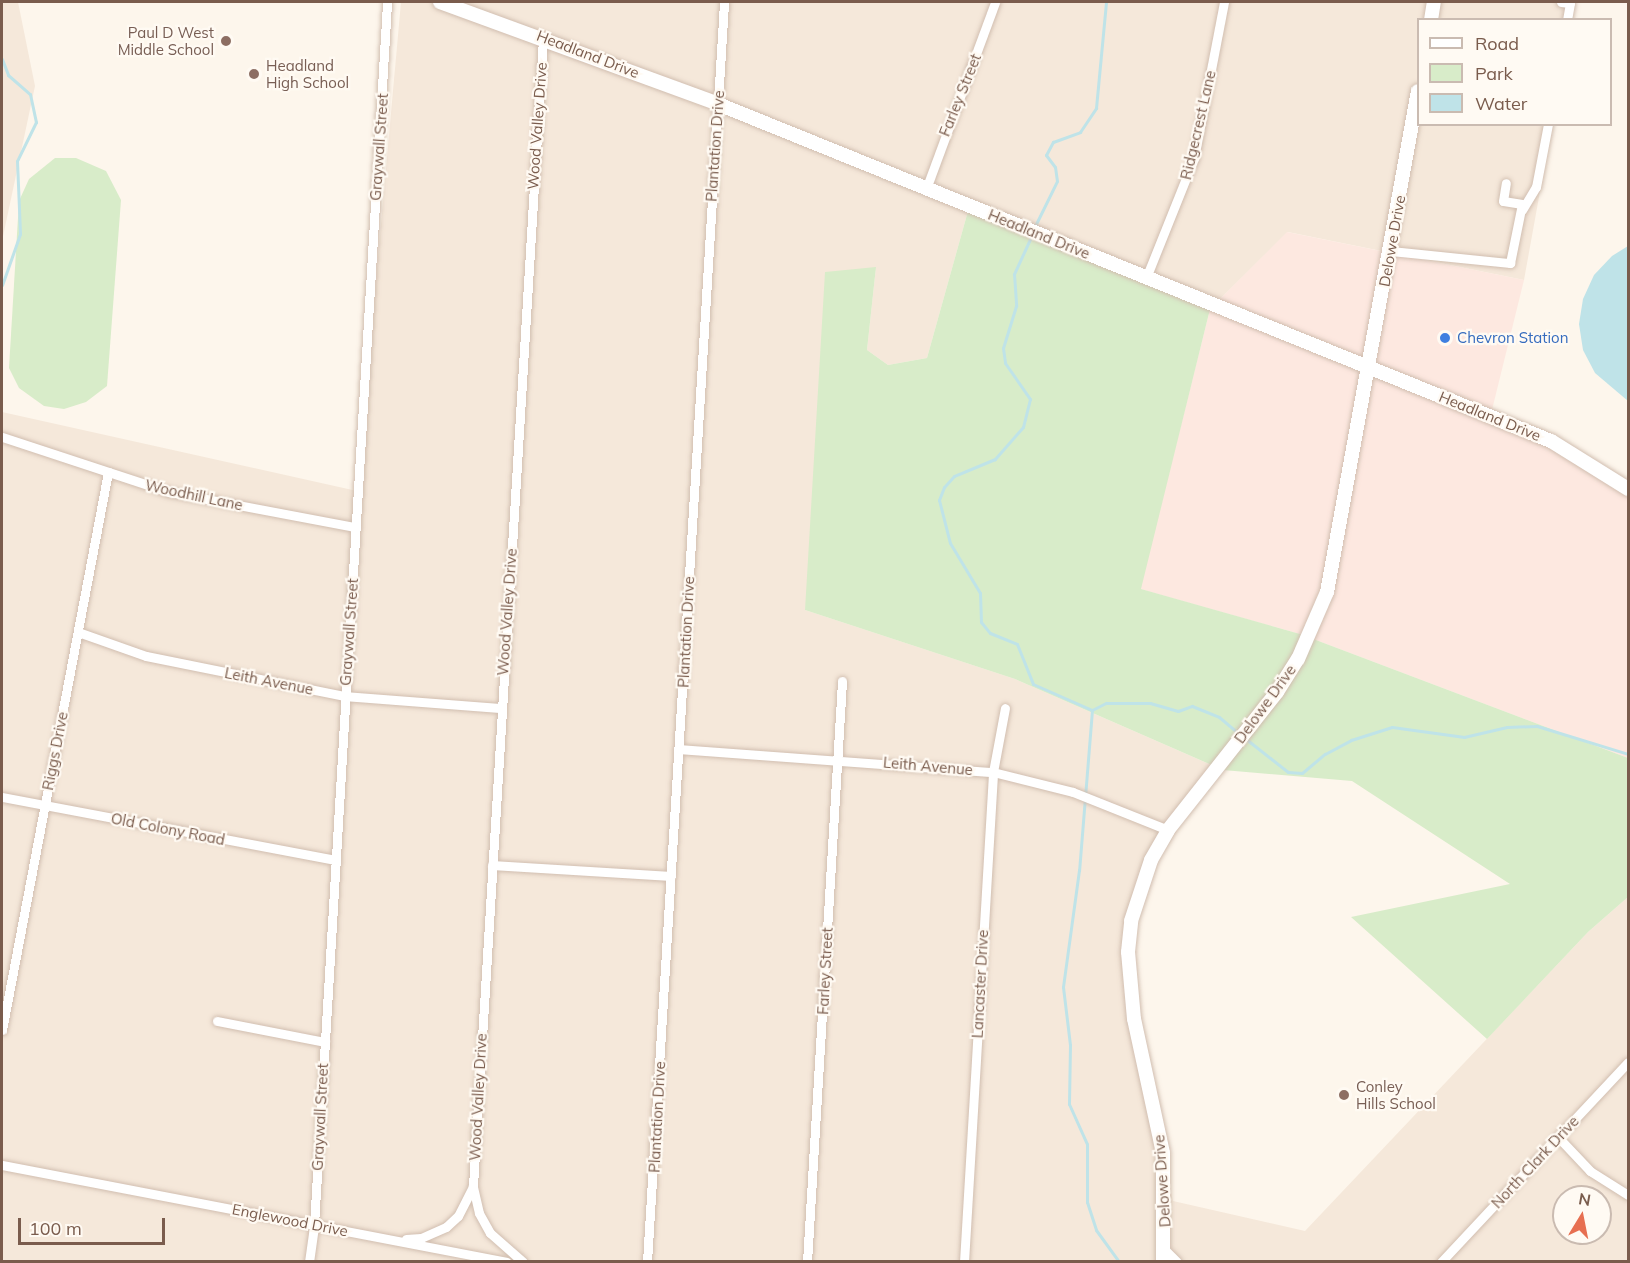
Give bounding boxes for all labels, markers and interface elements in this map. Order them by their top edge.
legend [1417,18,1612,126]
place label: Paul D West Middle School [118,23,214,58]
street label: Headland Drive [534,26,642,82]
text: Road [1475,32,1519,55]
marker: Paul D West Middle School [219,34,233,48]
street label: Farley Street [935,51,985,139]
place label: Headland High School [266,56,349,91]
street label: Wood Valley Drive [524,62,550,190]
text: Park [1475,62,1513,85]
marker: Headland High School [247,67,261,81]
street label: Ridgecrest Lane [1177,69,1219,181]
street label: Plantation Drive [702,90,728,202]
text: Water [1475,92,1527,115]
street label: Graywall Street [366,93,392,201]
street label: Delowe Drive [1375,194,1409,288]
street label: Headland Drive [985,205,1093,263]
place label: Chevron Station [1457,329,1568,347]
marker: Chevron Station [1438,331,1452,345]
street label: Headland Drive [1436,387,1544,445]
street label: Woodhill Lane [143,476,245,514]
street label: Wood Valley Drive [494,548,520,676]
street label: Plantation Drive [674,576,698,688]
street label: Graywall Street [336,578,362,686]
street label: Delowe Drive [1230,661,1300,747]
street label: Leith Avenue [223,664,315,698]
street label: Riggs Drive [39,710,71,792]
street label: Leith Avenue [882,753,974,779]
street label: Old Colony Road [109,809,227,849]
street label: Farley Street [814,927,836,1015]
street label: Lancaster Drive [968,929,992,1039]
street label: Wood Valley Drive [466,1033,490,1161]
street label: Plantation Drive [645,1061,669,1173]
street label: Graywall Street [308,1063,332,1171]
place label: Conley Hills School [1356,1077,1436,1112]
marker: Conley Hills School [1337,1088,1351,1102]
street label: North Clark Drive [1488,1112,1582,1212]
street label: Delowe Drive [1150,1134,1174,1228]
north arrow [1552,1185,1612,1245]
text: N [1577,1188,1592,1210]
street label: Englewood Drive [231,1200,349,1240]
scale bar [21,1206,168,1244]
text: 100 m [29,1217,82,1240]

